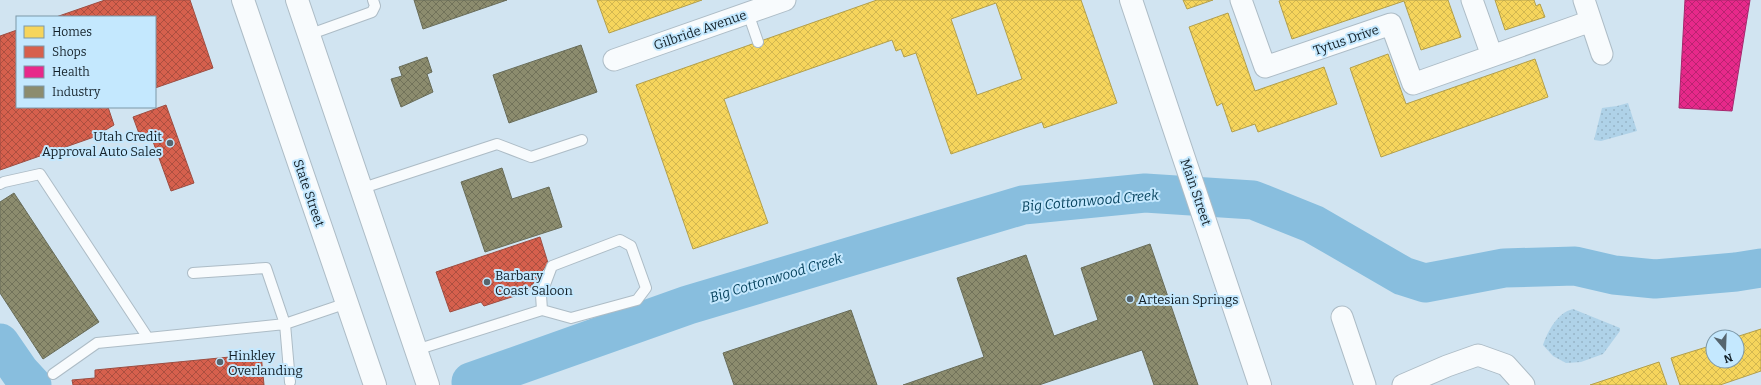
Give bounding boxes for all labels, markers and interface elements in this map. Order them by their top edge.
street label: Gilbride Avenue [652,7,748,53]
legend [16,16,156,108]
street label: Tytus Drive [1311,22,1381,58]
text: Homes [52,25,92,39]
text: Shops [52,45,87,59]
text: Health [52,65,90,79]
text: Industry [52,85,101,99]
place label: Utah Credit Approval Auto Sales [42,129,162,159]
marker: Utah Credit Approval Auto Sales [165,138,175,148]
street label: State Street [290,157,328,229]
street label: Main Street [1178,157,1215,228]
water label: Big Cottonwood Creek [1021,186,1160,215]
water label: Big Cottonwood Creek [708,250,845,306]
place label: Barbary Coast Saloon [495,268,573,298]
marker: Barbary Coast Saloon [482,277,492,287]
place label: Artesian Springs [1138,292,1238,307]
marker: Artesian Springs [1125,294,1135,304]
north arrow [1705,329,1745,369]
place label: Hinkley Overlanding [228,348,303,378]
text: N [1721,350,1734,366]
marker: Hinkley Overlanding [215,357,225,367]

